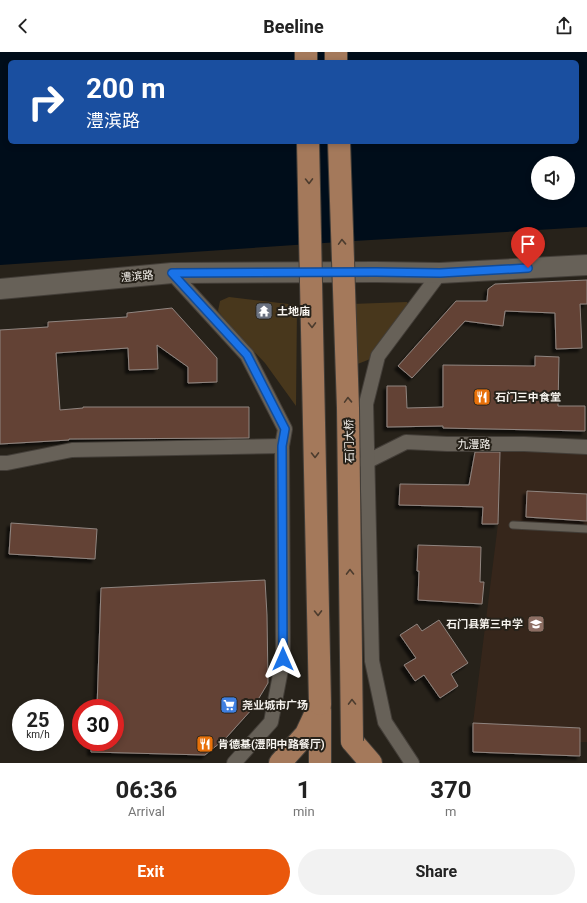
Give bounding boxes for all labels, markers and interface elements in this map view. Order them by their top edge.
icon: back [12,15,34,37]
icon: share [553,15,575,37]
text: Beeline [263,16,324,37]
text: 200 m [86,72,165,105]
icon: right [20,76,72,128]
text: 澧滨路 [86,110,140,131]
map controls [531,156,575,200]
button: sound [531,156,575,200]
one-way arrow [305,178,313,184]
pin [511,227,545,268]
icon: arrive [517,233,539,255]
one-way arrow [338,239,347,245]
street label: 澧滨路 [120,269,154,284]
temple icon: 土地庙 [254,301,274,321]
place label: 土地庙 [277,305,310,318]
one-way arrow [308,322,316,328]
restaurant icon: 石门三中食堂 [472,387,492,407]
place label: 石门三中食堂 [495,391,561,404]
one-way arrow [344,397,352,403]
street label: 石门大桥 [343,419,356,463]
street label: 九澧路 [458,438,491,451]
one-way arrow [310,452,319,458]
one-way arrow [346,569,354,575]
one-way arrow [314,610,322,616]
school or university icon: 石门县第三中学 [526,614,546,634]
place label: 石门县第三中学 [446,618,523,631]
position arrow [262,638,304,680]
supermarket icon: 尧业城市广场 [219,695,239,715]
speed limit sign: 30 [72,699,124,751]
place label: 尧业城市广场 [242,699,308,712]
one-way arrow [348,699,356,705]
text: 25 [27,708,49,732]
text: km/h [26,729,50,740]
restaurant icon: 肯德基(澧阳中路餐厅) [195,734,215,754]
place label: 肯德基(澧阳中路餐厅) [218,738,325,751]
text: 06:36 [116,776,177,804]
text: 1 [297,776,311,804]
text: 370 [430,776,471,804]
text: Arrival [128,804,165,819]
text: min [293,804,315,819]
text: m [445,804,457,819]
button: Exit [12,849,290,895]
button: Share [298,849,575,895]

